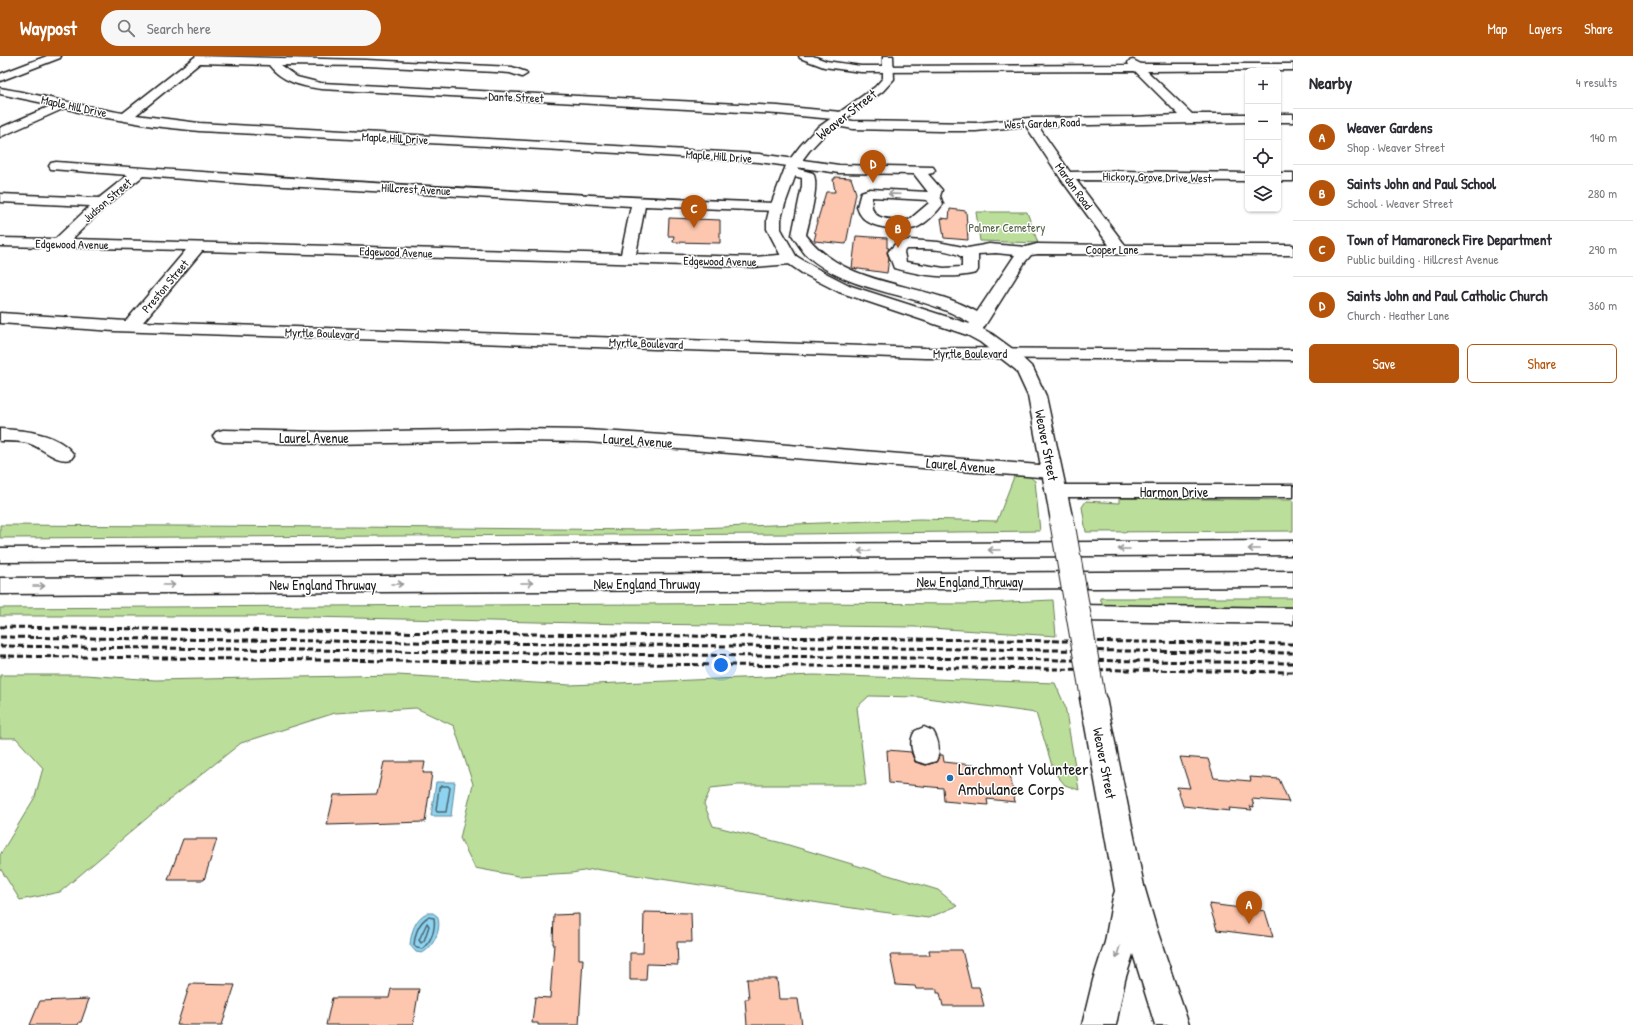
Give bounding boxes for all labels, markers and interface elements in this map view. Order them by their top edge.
search box [101,10,381,46]
text: Waypost [20,15,77,41]
icon: search [115,17,137,39]
text: Search here [147,18,211,39]
text: Map [1487,19,1507,38]
text: Layers [1529,19,1562,38]
text: Share [1584,19,1613,38]
map controls [1245,68,1281,212]
button: + [1245,68,1281,104]
text: Nearby [1309,71,1352,94]
text: 4 results [1576,73,1617,91]
street label: Weaver Street [812,84,880,144]
street label: Dante Street [488,88,545,106]
street label: Maple Hill Drive [40,91,109,121]
button: − [1245,104,1281,140]
street label: West Garden Road [1004,113,1081,133]
text: Weaver Gardens [1347,117,1433,138]
street label: Maple Hill Drive [361,128,429,148]
text: A [1319,128,1325,146]
text: 140 m [1590,128,1617,146]
text: Shop · Weaver Street [1347,138,1445,156]
button: locate [1245,140,1281,176]
street label: Maple Hill Drive [685,145,753,167]
pin: D [860,150,886,183]
street label: Mardon Road [1051,159,1097,213]
street label: Hickory Grove Drive West [1102,168,1213,186]
street label: Judson Street [79,173,136,226]
text: Saints John and Paul School [1347,173,1496,194]
button: layers [1245,176,1281,212]
street label: Hillcrest Avenue [381,179,451,199]
text: B [1319,184,1325,202]
text: 280 m [1588,184,1617,202]
one-way arrow [888,190,901,198]
text: School · Weaver Street [1347,194,1453,212]
pin: C [681,195,707,228]
pin: B [885,215,911,248]
park label: Palmer Cemetery [969,219,1045,236]
text: Town of Mamaroneck Fire Department [1347,229,1552,250]
street label: Edgewood Avenue [35,235,109,253]
text: C [1318,240,1326,258]
text: 290 m [1588,240,1617,258]
street label: Cooper Lane [1086,241,1139,258]
street label: Edgewood Avenue [359,242,433,262]
text: Public building · Hillcrest Avenue [1347,250,1499,268]
street label: Edgewood Avenue [683,252,757,270]
street label: Preston Street [138,255,193,316]
text: Saints John and Paul Catholic Church [1347,285,1548,306]
text: D [1319,296,1325,314]
text: 360 m [1588,296,1617,314]
text: Church · Heather Lane [1347,306,1449,324]
street label: Myrtle Boulevard [285,323,360,343]
street label: Myrtle Boulevard [609,333,684,353]
button: Save [1309,344,1459,383]
button: Share [1467,344,1617,383]
street label: Myrtle Boulevard [933,345,1007,362]
street label: Weaver Street [1031,408,1063,482]
street label: Laurel Avenue [279,428,349,447]
street label: Laurel Avenue [603,428,674,452]
street label: Laurel Avenue [925,452,997,478]
street label: Harmon Drive [1140,482,1209,501]
one-way arrow [1118,545,1131,553]
one-way arrow [1248,545,1261,553]
one-way arrow [988,546,1001,554]
one-way arrow [858,547,871,555]
street label: New England Thruway [916,572,1024,592]
street label: New England Thruway [593,574,701,594]
street label: New England Thruway [269,575,377,595]
one-way arrow [520,579,533,587]
one-way arrow [390,580,403,588]
one-way arrow [162,581,175,589]
one-way arrow [32,582,45,590]
your location [711,655,731,675]
street label: Weaver Street [1089,726,1121,800]
place label: Larchmont Volunteer Ambulance Corps [958,757,1089,800]
marker: Larchmont Volunteer Ambulance Corps [945,773,955,783]
pin: A [1236,891,1262,924]
one-way arrow [1114,945,1121,958]

